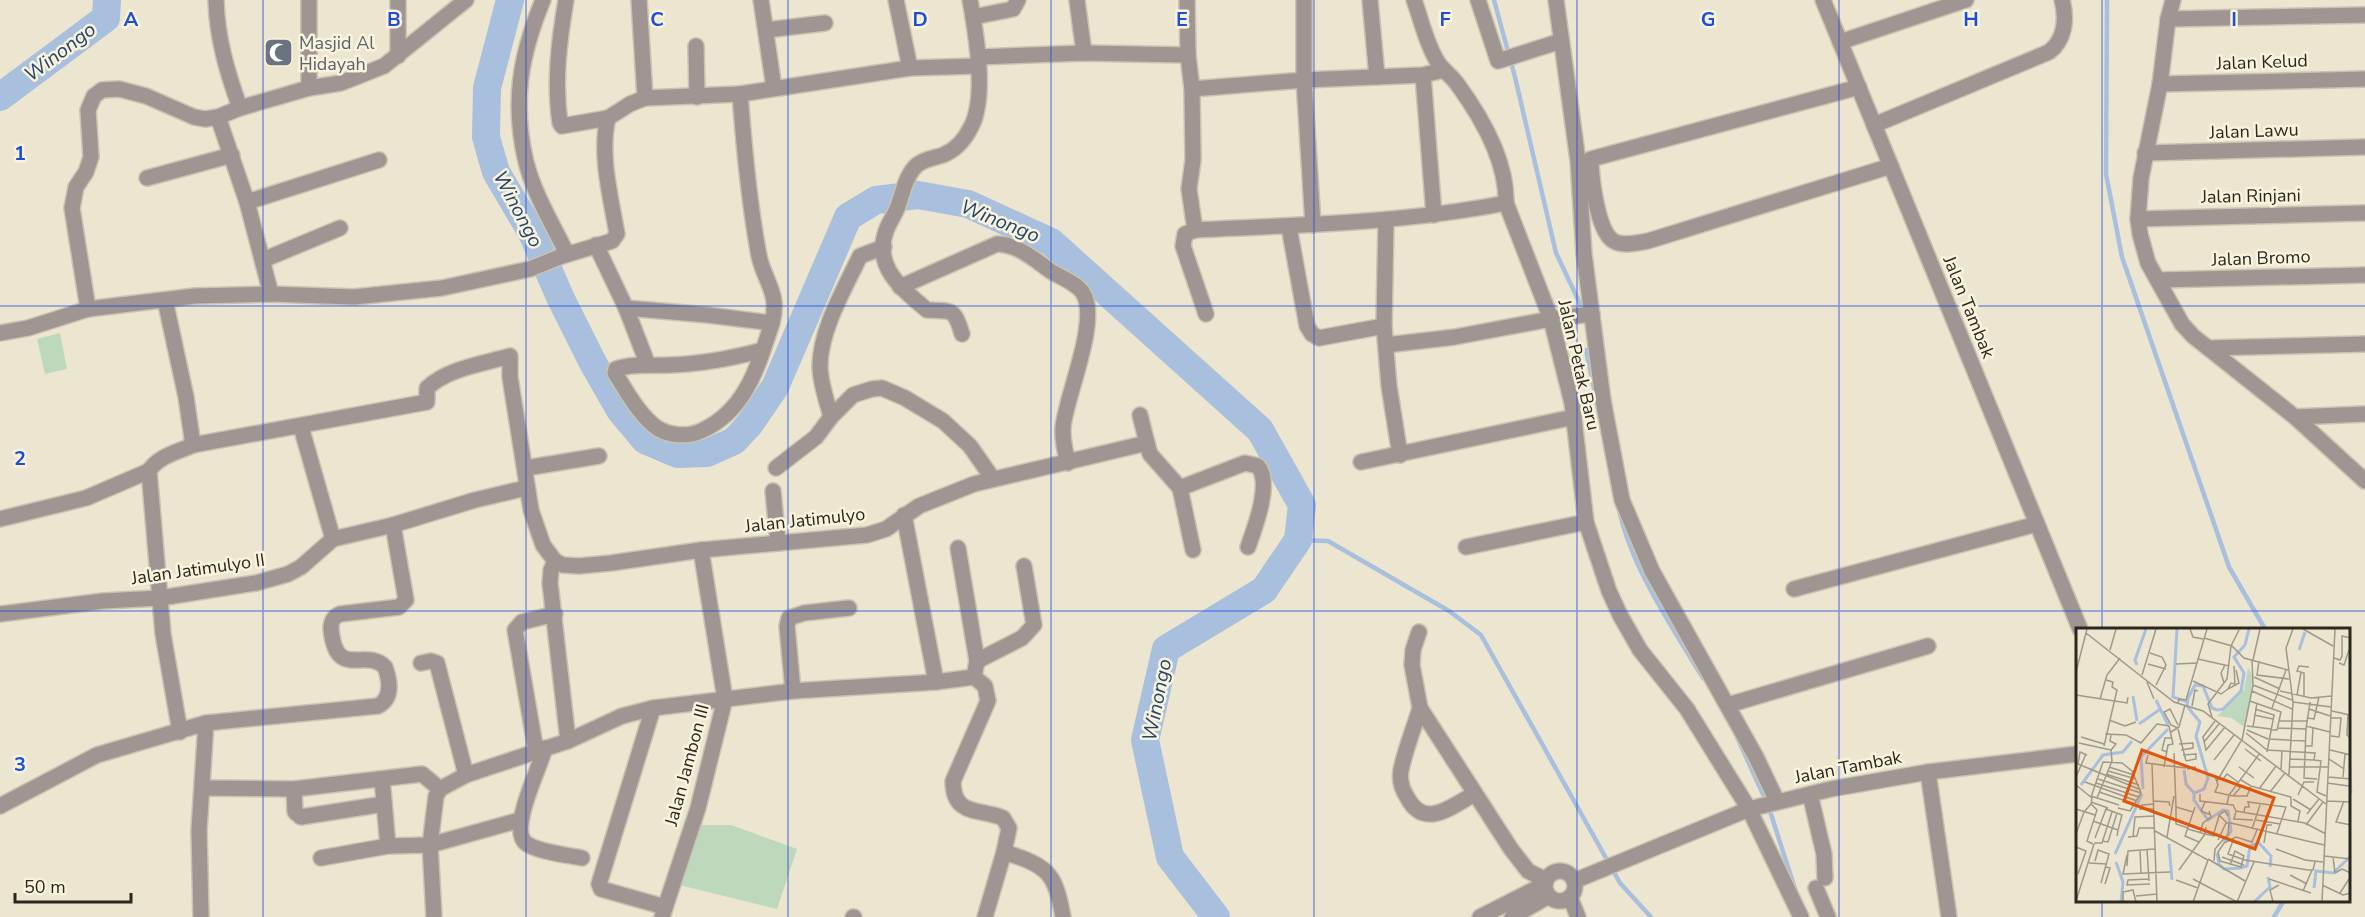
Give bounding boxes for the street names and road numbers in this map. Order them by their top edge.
street label: Jalan Kelud [2215,48,2308,76]
street label: Jalan Lawu [2208,117,2299,145]
street label: Jalan Rinjani [2200,183,2301,209]
street label: Jalan Bromo [2210,244,2311,272]
street label: Jalan Tambak [1937,251,2001,363]
street label: Jalan Petak Baru [1552,296,1606,433]
street label: Jalan Jatimulyo [743,502,866,538]
street label: Jalan Jatimulyo II [129,548,266,590]
street label: Jalan Jambon III [659,702,715,829]
street label: Jalan Tambak [1791,745,1905,789]

